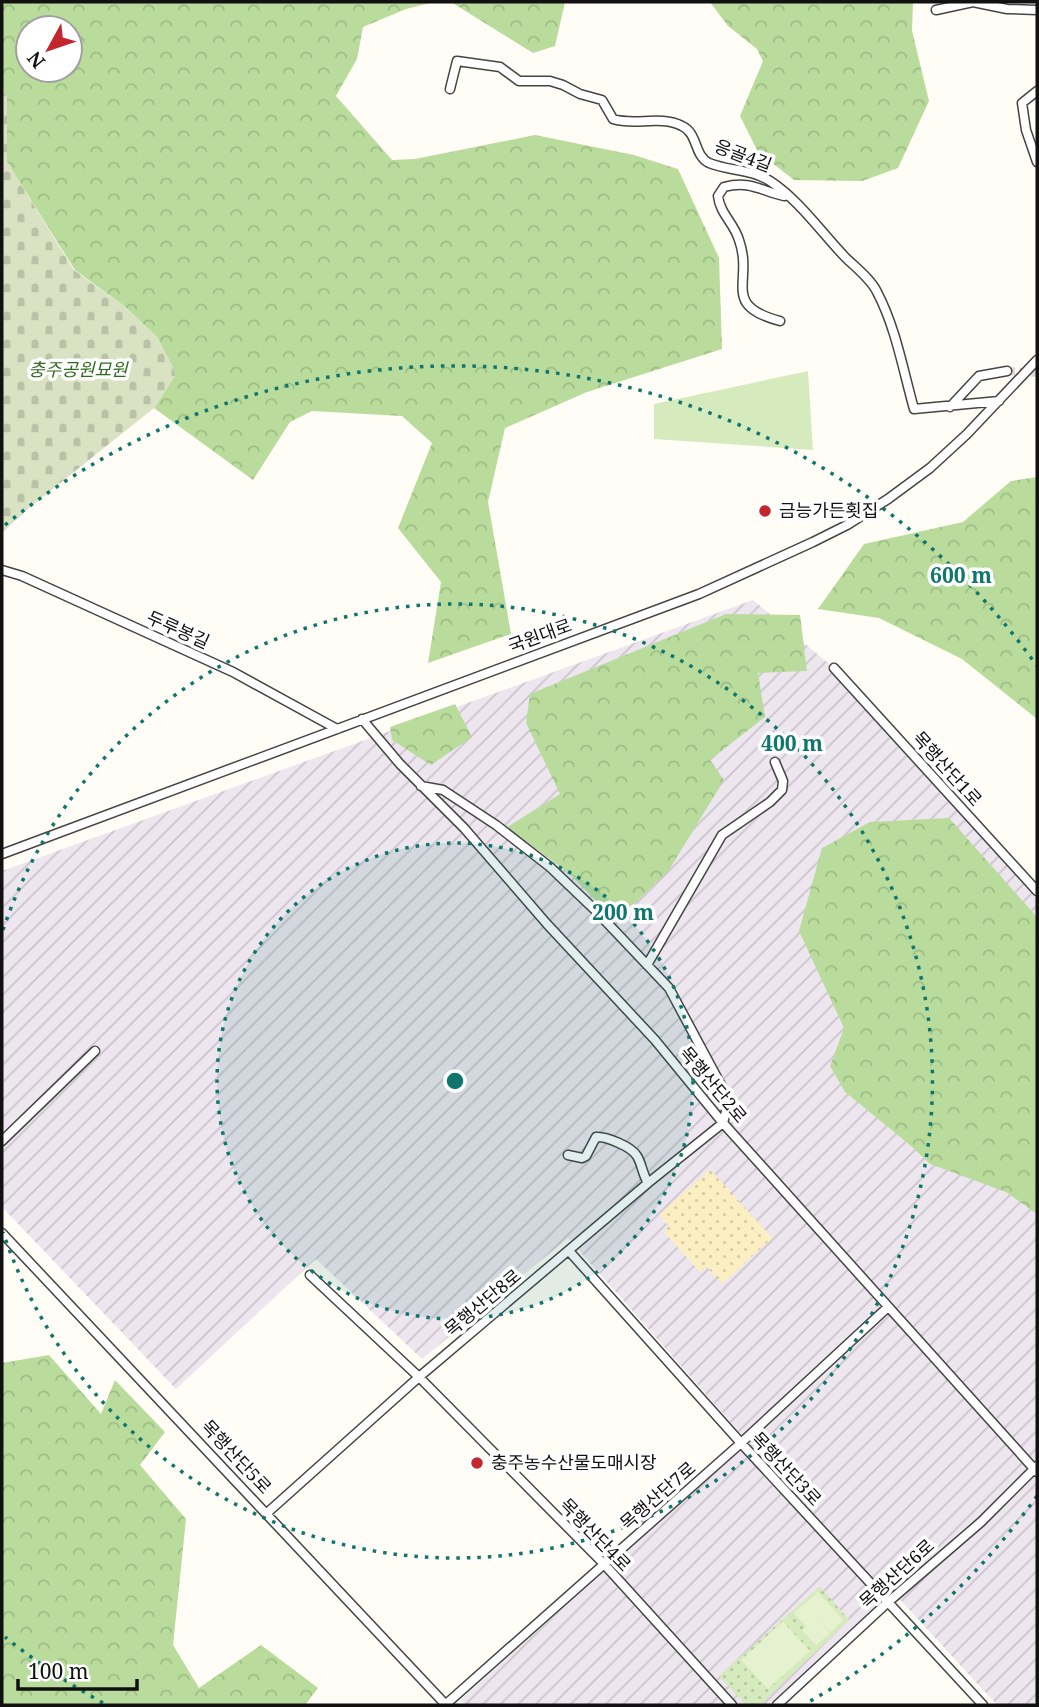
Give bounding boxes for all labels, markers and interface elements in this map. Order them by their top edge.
north arrow [14,14,84,84]
text: N [21,46,51,74]
street label: 응골4길 [711,133,776,177]
park label: 충주공원묘원 [28,357,129,381]
place label: 금능가든횟집 [779,498,878,522]
marker: 금능가든횟집 [757,503,773,519]
text: 600 m [930,561,992,589]
street label: 두루봉길 [143,605,214,654]
street label: 국원대로 [504,612,575,658]
street label: 목행산단1로 [908,726,988,811]
text: 400 m [761,729,823,757]
text: 200 m [592,898,654,926]
street label: 목행산단2로 [675,1041,753,1128]
centre of rings [443,1069,467,1093]
street label: 목행산단8로 [439,1263,526,1341]
street label: 목행산단5로 [196,1414,277,1498]
street label: 목행산단3로 [746,1426,827,1510]
place label: 충주농수산물도매시장 [491,1450,657,1474]
marker: 충주농수산물도매시장 [469,1455,485,1471]
street label: 목행산단7로 [614,1456,700,1535]
street label: 목행산단4로 [555,1493,637,1576]
street label: 목행산단6로 [854,1533,939,1613]
scale bar [18,1648,136,1692]
text: 100 m [28,1657,89,1685]

